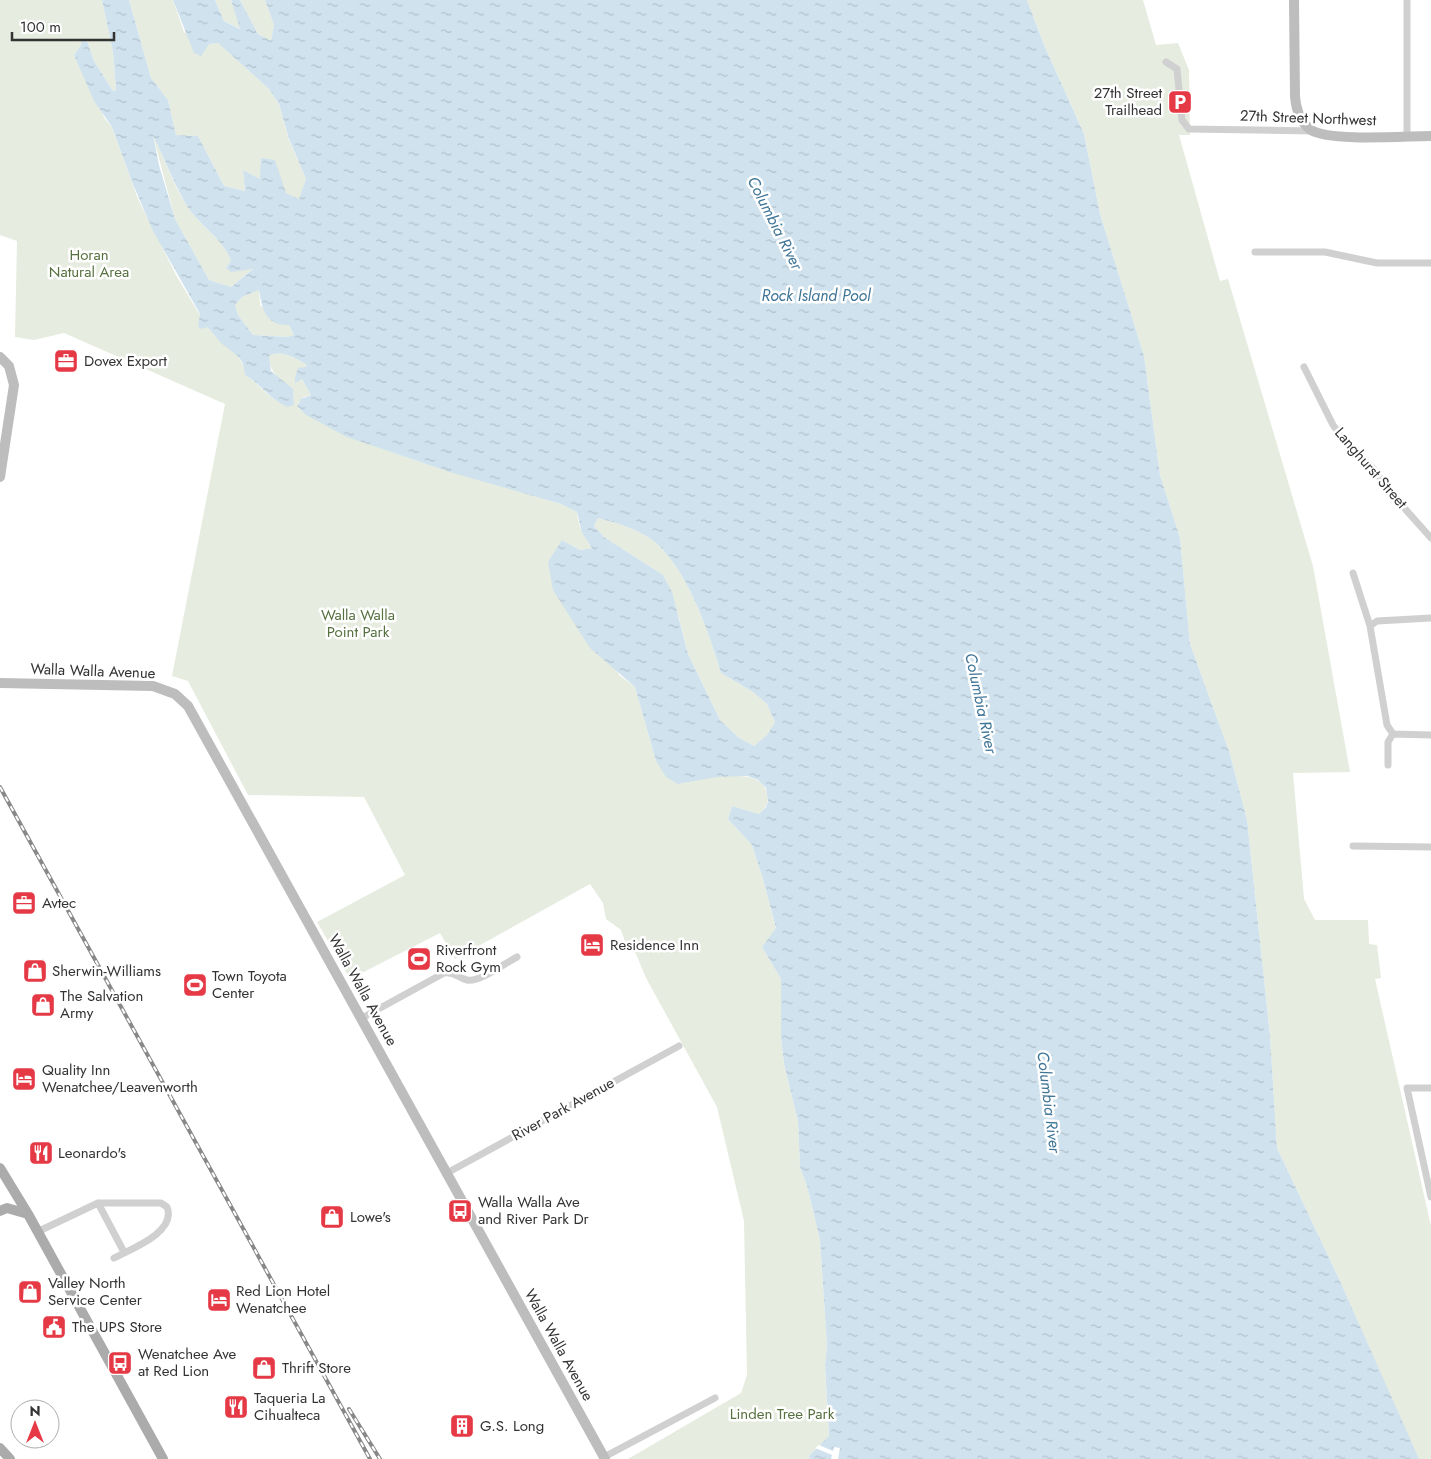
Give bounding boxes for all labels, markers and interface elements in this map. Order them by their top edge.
scale bar [12,10,115,42]
text: 100 m [20,16,61,38]
place label: 27th Street Trailhead [1094,82,1162,121]
parking icon: 27th Street Trailhead [1167,89,1193,115]
street label: 27th Street Northwest [1239,105,1377,131]
water label: Columbia River [742,172,809,275]
park label: Horan Natural Area [49,244,129,283]
water label: Rock Island Pool [761,284,872,307]
office icon: Dovex Export [53,348,79,374]
place label: Dovex Export [84,350,167,372]
street label: Langhurst Street [1329,423,1413,514]
park label: Walla Walla Point Park [321,604,395,643]
water label: Columbia River [959,651,1003,757]
street label: Walla Walla Avenue [30,658,156,684]
office icon: Avtec [11,890,37,916]
place label: Avtec [42,892,76,914]
street label: Walla Walla Avenue [323,930,403,1050]
hotel icon: Residence Inn [579,932,605,958]
place label: Residence Inn [610,934,699,956]
place label: Riverfront Rock Gym [436,939,501,978]
sports icon: Riverfront Rock Gym [406,946,432,972]
shop icon: Sherwin-Williams [22,958,48,984]
place label: Sherwin-Williams [52,960,161,982]
place label: Town Toyota Center [212,965,287,1004]
sports icon: Town Toyota Center [182,972,208,998]
place label: The Salvation Army [60,985,143,1024]
shop icon: The Salvation Army [30,992,56,1018]
water label: Columbia River [1031,1050,1067,1156]
place label: Quality Inn Wenatchee/Leavenworth [42,1059,198,1098]
hotel icon: Quality Inn Wenatchee/Leavenworth [11,1066,37,1092]
street label: River Park Avenue [508,1072,618,1146]
restaurant icon: Leonardo's [28,1140,54,1166]
place label: Leonardo's [58,1142,126,1164]
place label: Walla Walla Ave and River Park Dr [478,1191,590,1230]
bus stop icon: Walla Walla Ave and River Park Dr [447,1198,473,1224]
shop icon: Lowe's [319,1204,345,1230]
place label: Lowe's [350,1206,391,1228]
place label: Valley North Service Center [48,1272,143,1311]
shop icon: Valley North Service Center [17,1279,43,1305]
place label: Red Lion Hotel Wenatchee [236,1280,330,1319]
street label: Walla Walla Avenue [519,1285,599,1405]
hotel icon: Red Lion Hotel Wenatchee [206,1287,232,1313]
public building icon: The UPS Store [41,1314,67,1340]
place label: The UPS Store [72,1316,162,1338]
place label: Wenatchee Ave at Red Lion [138,1343,237,1382]
bus stop icon: Wenatchee Ave at Red Lion [107,1350,133,1376]
shop icon: Thrift Store [251,1355,277,1381]
place label: Thrift Store [282,1357,351,1379]
place label: Taqueria La Cihualteca [254,1387,326,1426]
restaurant icon: Taqueria La Cihualteca [223,1394,249,1420]
north arrow [10,1399,60,1449]
text: N [29,1401,41,1421]
park label: Linden Tree Park [730,1403,835,1425]
building icon: G.S. Long [449,1413,475,1439]
place label: G.S. Long [480,1415,544,1437]

